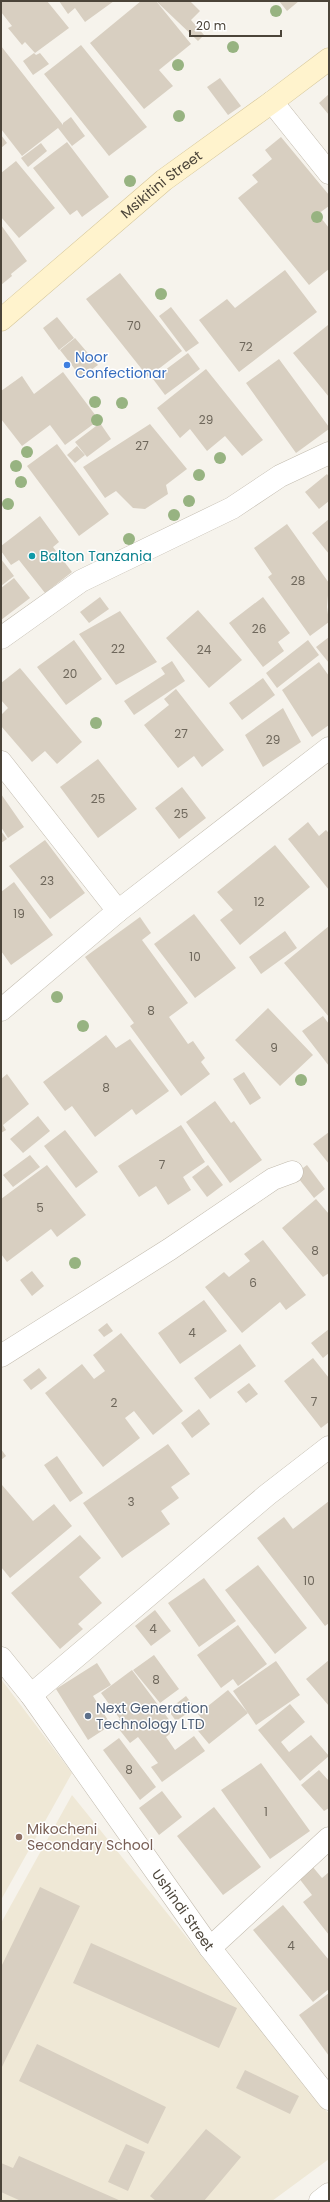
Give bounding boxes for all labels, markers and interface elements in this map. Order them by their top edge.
scale bar [190,12,281,38]
text: 20 m [196,17,226,34]
street label: Msikitini Street [116,146,206,223]
house number: 70 [127,317,141,334]
house number: 72 [239,338,253,355]
place label: Noor Confectionar [75,347,167,383]
marker: Noor Confectionar [62,360,72,370]
house number: 29 [199,411,213,428]
house number: 27 [135,437,149,454]
place label: Balton Tanzania [40,546,152,566]
marker: Balton Tanzania [27,551,37,561]
house number: 28 [291,572,305,589]
house number: 26 [252,620,266,637]
house number: 22 [111,640,125,657]
house number: 24 [197,641,212,658]
house number: 20 [63,665,77,682]
house number: 27 [174,725,188,742]
house number: 29 [266,731,280,748]
house number: 25 [91,790,105,807]
house number: 25 [174,805,188,822]
house number: 23 [40,872,54,889]
house number: 12 [254,893,264,910]
house number: 19 [13,905,25,922]
house number: 10 [189,948,201,965]
house number: 8 [147,1002,155,1019]
house number: 9 [270,1039,278,1056]
house number: 8 [102,1079,110,1096]
house number: 7 [159,1156,166,1173]
house number: 5 [36,1199,44,1216]
house number: 8 [311,1242,319,1259]
house number: 6 [249,1274,257,1291]
house number: 4 [188,1324,196,1341]
house number: 7 [311,1393,318,1410]
house number: 2 [111,1394,118,1411]
house number: 3 [127,1493,135,1510]
house number: 10 [303,1572,315,1589]
house number: 4 [149,1620,157,1637]
house number: 8 [152,1671,160,1688]
place label: Next Generation Technology LTD [96,1698,208,1734]
marker: Next Generation Technology LTD [83,1711,93,1721]
house number: 8 [125,1761,133,1778]
house number: 1 [264,1803,268,1820]
place label: Mikocheni Secondary School [27,1819,153,1855]
marker: Mikocheni Secondary School [14,1832,24,1842]
street label: Ushindi Street [147,1865,219,1955]
house number: 4 [287,1937,295,1954]

